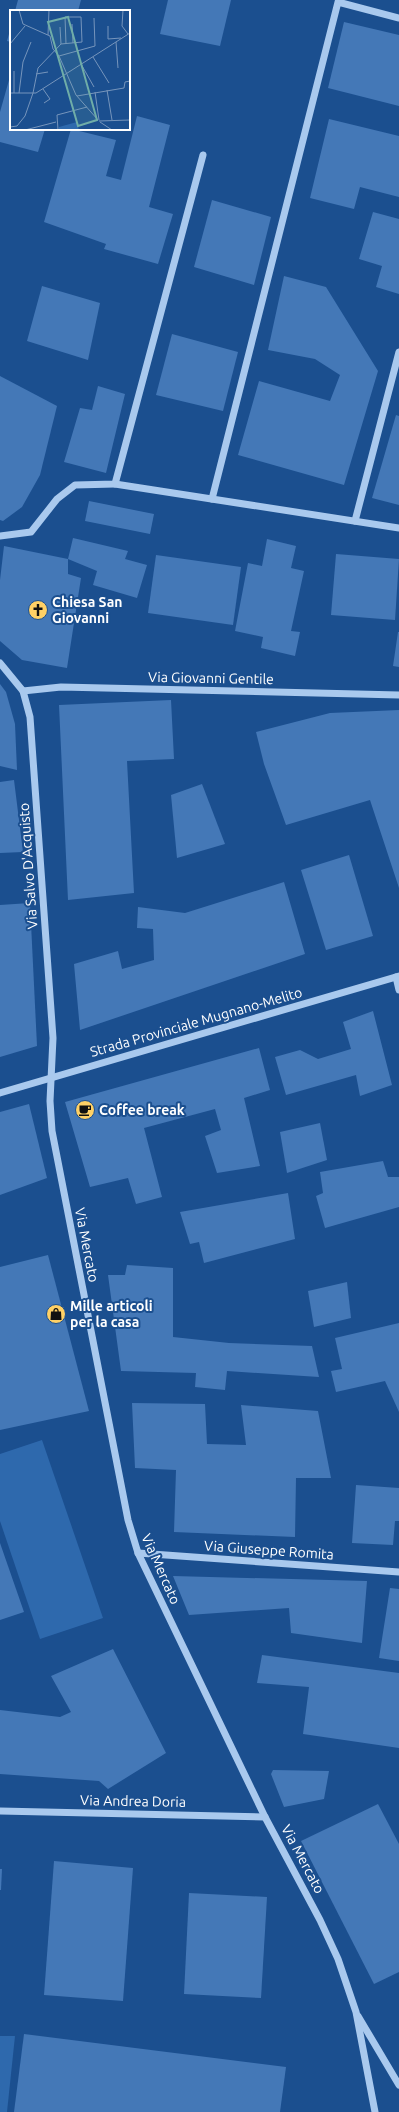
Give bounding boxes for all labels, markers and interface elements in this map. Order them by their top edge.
inset map [10,10,130,130]
place label: Chiesa San Giovanni [52,594,123,626]
church icon: Chiesa San Giovanni [27,599,49,621]
street label: Via Giovanni Gentile [148,669,274,687]
street label: Via Salvo D'Acquisto [16,802,40,930]
street label: Strada Provinciale Mugnano-Melito [88,984,304,1060]
cafe icon: Coffee break [74,1099,96,1121]
place label: Coffee break [99,1102,185,1118]
street label: Via Mercato [72,1206,102,1284]
place label: Mille articoli per la casa [70,1298,153,1330]
shop icon: Mille articoli per la casa [45,1303,67,1325]
street label: Via Mercato [138,1531,184,1607]
street label: Via Giuseppe Romita [204,1537,334,1563]
street label: Via Andrea Doria [80,1792,186,1810]
street label: Via Mercato [278,1822,328,1896]

